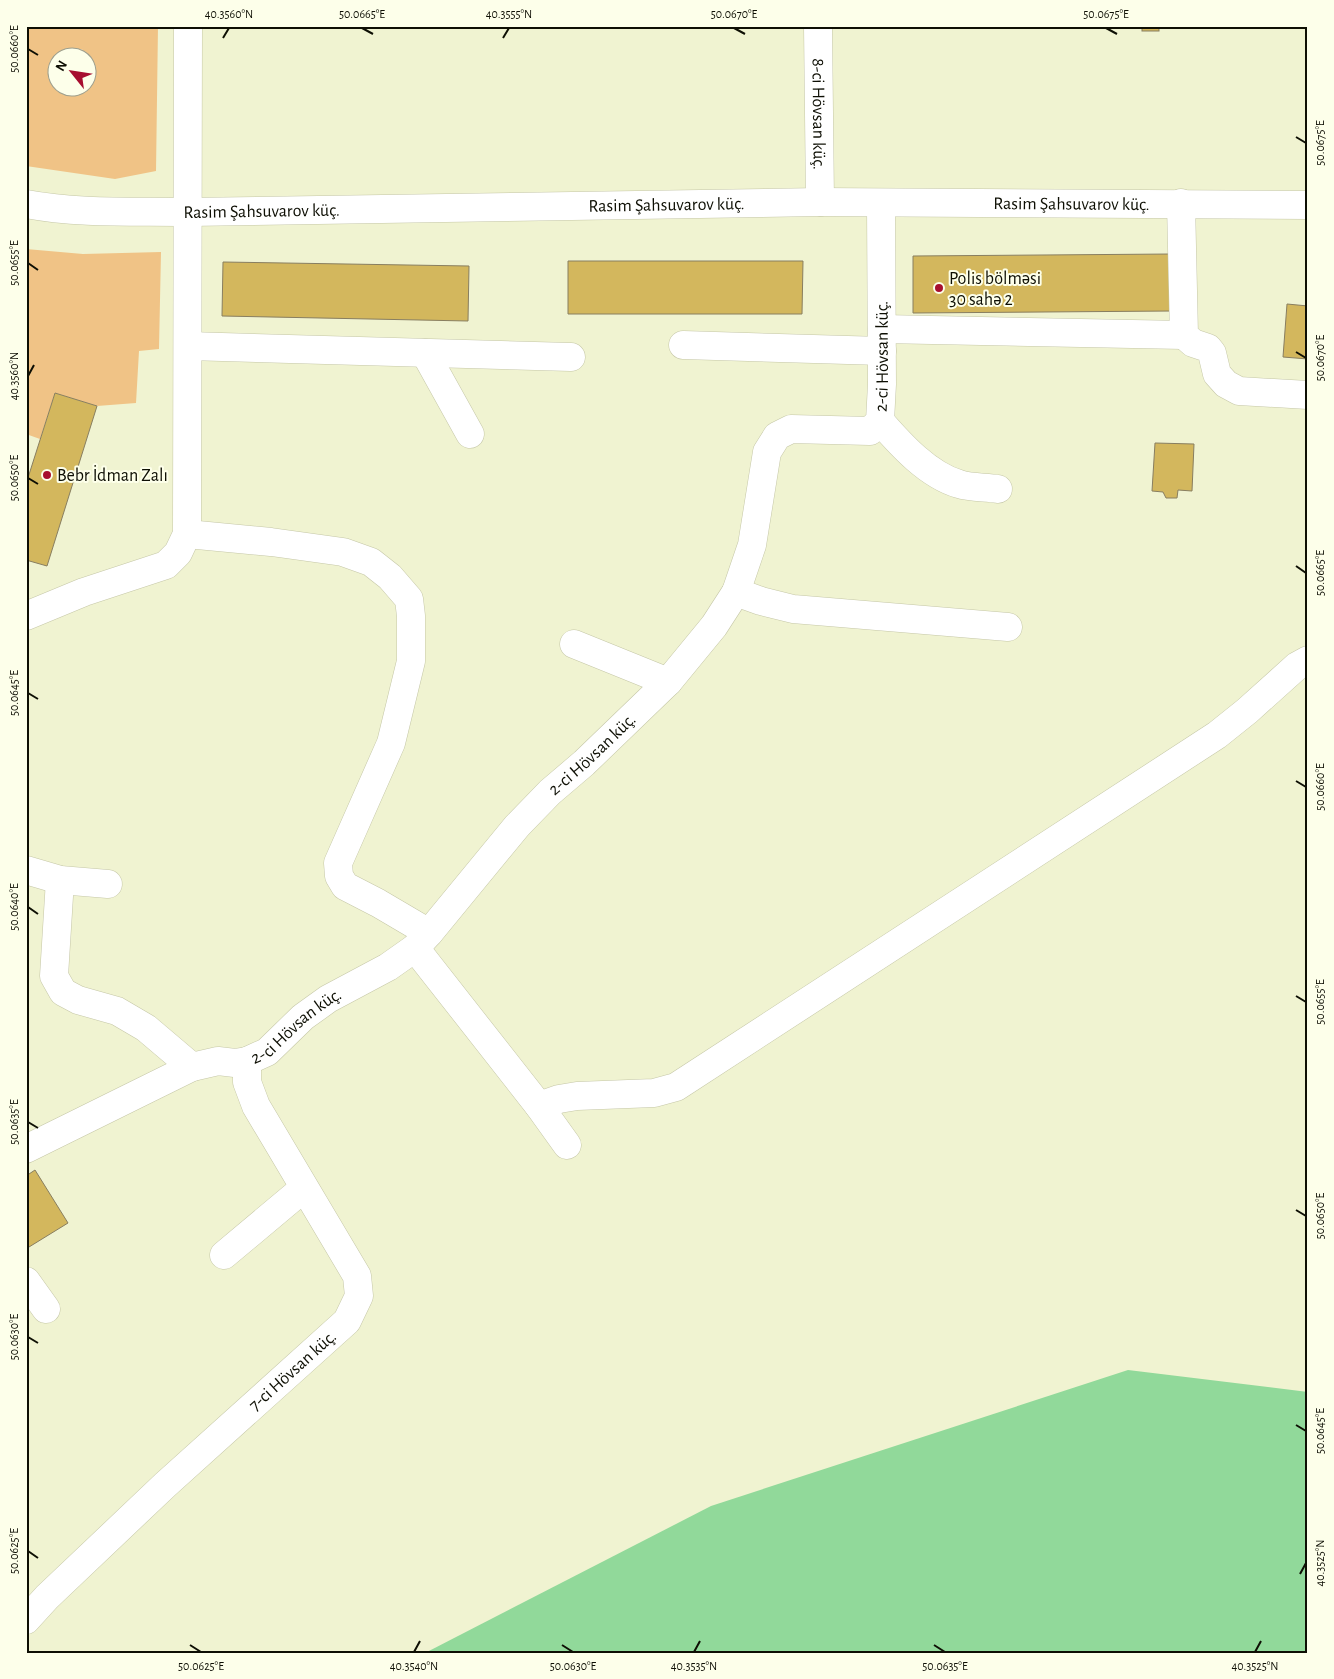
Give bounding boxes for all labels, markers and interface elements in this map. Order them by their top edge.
text: 40.3560°N [205,8,253,20]
text: 50.0665°E [339,8,385,20]
text: 40.3555°N [486,8,532,20]
text: 50.0670°E [711,8,758,20]
text: 50.0675°E [1083,8,1129,20]
text: 50.0660°E [8,25,20,73]
north arrow [48,48,98,98]
text: N [53,58,70,74]
street label: 8-ci Hövsan küç. [808,58,828,170]
text: 50.0675°E [1314,120,1326,166]
street label: Rasim Şahsuvarov küç. [588,195,745,216]
street label: Rasim Şahsuvarov küç. [993,195,1150,214]
street label: Rasim Şahsuvarov küç. [183,202,340,222]
text: 50.0655°E [8,240,20,286]
place label: Polis bölməsi 30 sahə 2 [949,270,1041,309]
marker: Polis bölməsi 30 sahə 2 [933,282,945,294]
street label: 2-ci Hövsan küç. [872,301,892,413]
text: 50.0670°E [1314,334,1326,381]
text: 40.3560°N [8,352,20,400]
text: 50.0650°E [8,454,20,501]
place label: Bebr İdman Zalı [57,465,168,485]
marker: Bebr İdman Zalı [41,469,53,481]
text: 50.0665°E [1314,550,1326,596]
text: 50.0645°E [8,670,20,716]
street label: 2-ci Hövsan küç. [545,710,639,799]
text: 50.0660°E [1314,763,1326,811]
text: 50.0640°E [8,883,20,931]
text: 50.0655°E [1314,979,1326,1025]
street label: 2-ci Hövsan küç. [249,986,345,1068]
text: 50.0635°E [8,1099,20,1145]
text: 50.0650°E [1314,1192,1326,1239]
text: 50.0630°E [8,1313,20,1360]
street label: 7-ci Hövsan küç. [246,1327,340,1415]
text: 50.0645°E [1314,1408,1326,1454]
text: 50.0625°E [8,1528,20,1574]
text: 40.3525°N [1314,1539,1326,1587]
text: 50.0625°E [178,1660,224,1672]
text: 40.3540°N [390,1660,438,1672]
text: 50.0630°E [550,1660,597,1672]
text: 40.3535°N [671,1660,717,1672]
text: 50.0635°E [922,1660,968,1672]
text: 40.3525°N [1231,1660,1279,1672]

